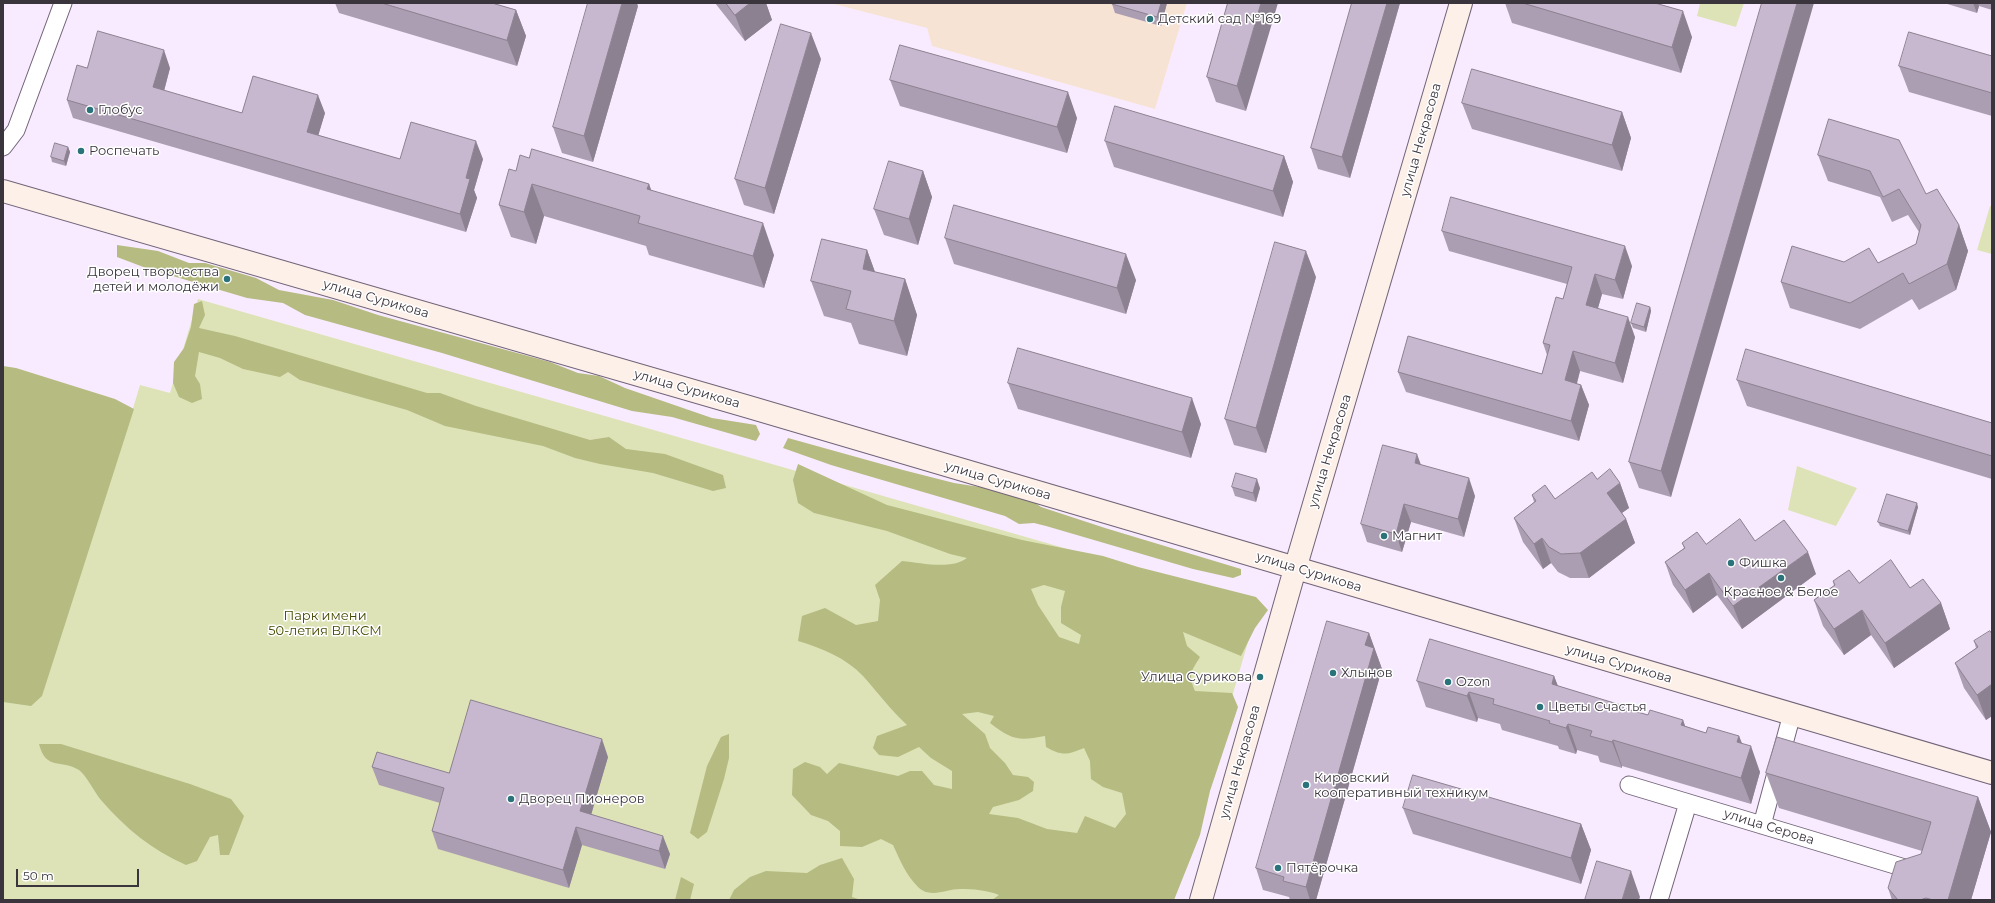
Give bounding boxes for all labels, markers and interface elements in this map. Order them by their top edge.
place label: Детский сад №169 [1158,11,1281,27]
marker: Детский сад №169 [1145,14,1155,24]
street label: улица Некрасова [1397,81,1445,199]
place label: Глобус [98,102,143,118]
marker: Глобус [85,105,95,115]
place label: Роспечать [89,143,159,159]
marker: Роспечать [76,146,86,156]
place label: Дворец творчества детей и молодёжи [87,264,219,295]
marker: Дворец творчества детей и молодёжи [222,274,232,284]
street label: улица Сурикова [321,276,431,322]
street label: улица Сурикова [632,366,742,412]
street label: улица Некрасова [1305,392,1355,510]
street label: улица Сурикова [943,458,1053,504]
place label: Магнит [1392,528,1442,544]
marker: Магнит [1379,531,1389,541]
street label: улица Сурикова [1254,549,1364,595]
place label: Фишка [1739,555,1787,571]
marker: Фишка [1726,558,1736,568]
marker: Красное & Белое [1776,573,1786,583]
place label: Красное & Белое [1723,584,1839,600]
park label: Парк имени 50-летия ВЛКСМ [268,608,382,639]
street label: улица Сурикова [1564,641,1674,687]
place label: Хлынов [1341,665,1393,681]
marker: Хлынов [1328,668,1338,678]
place label: Улица Сурикова [1141,669,1252,685]
marker: Улица Сурикова [1255,672,1265,682]
place label: Ozon [1456,674,1490,690]
marker: Ozon [1443,677,1453,687]
place label: Цветы Счастья [1548,699,1647,715]
marker: Цветы Счастья [1535,702,1545,712]
street label: улица Некрасова [1216,703,1264,821]
place label: Кировский кооперативный техникум [1314,770,1488,801]
marker: Кировский кооперативный техникум [1301,780,1311,790]
place label: Дворец Пионеров [519,791,645,807]
marker: Дворец Пионеров [506,794,516,804]
street label: улица Серова [1722,806,1816,848]
place label: Пятёрочка [1286,860,1358,876]
scale bar [18,861,141,887]
marker: Пятёрочка [1273,863,1283,873]
text: 50 m [23,868,54,883]

